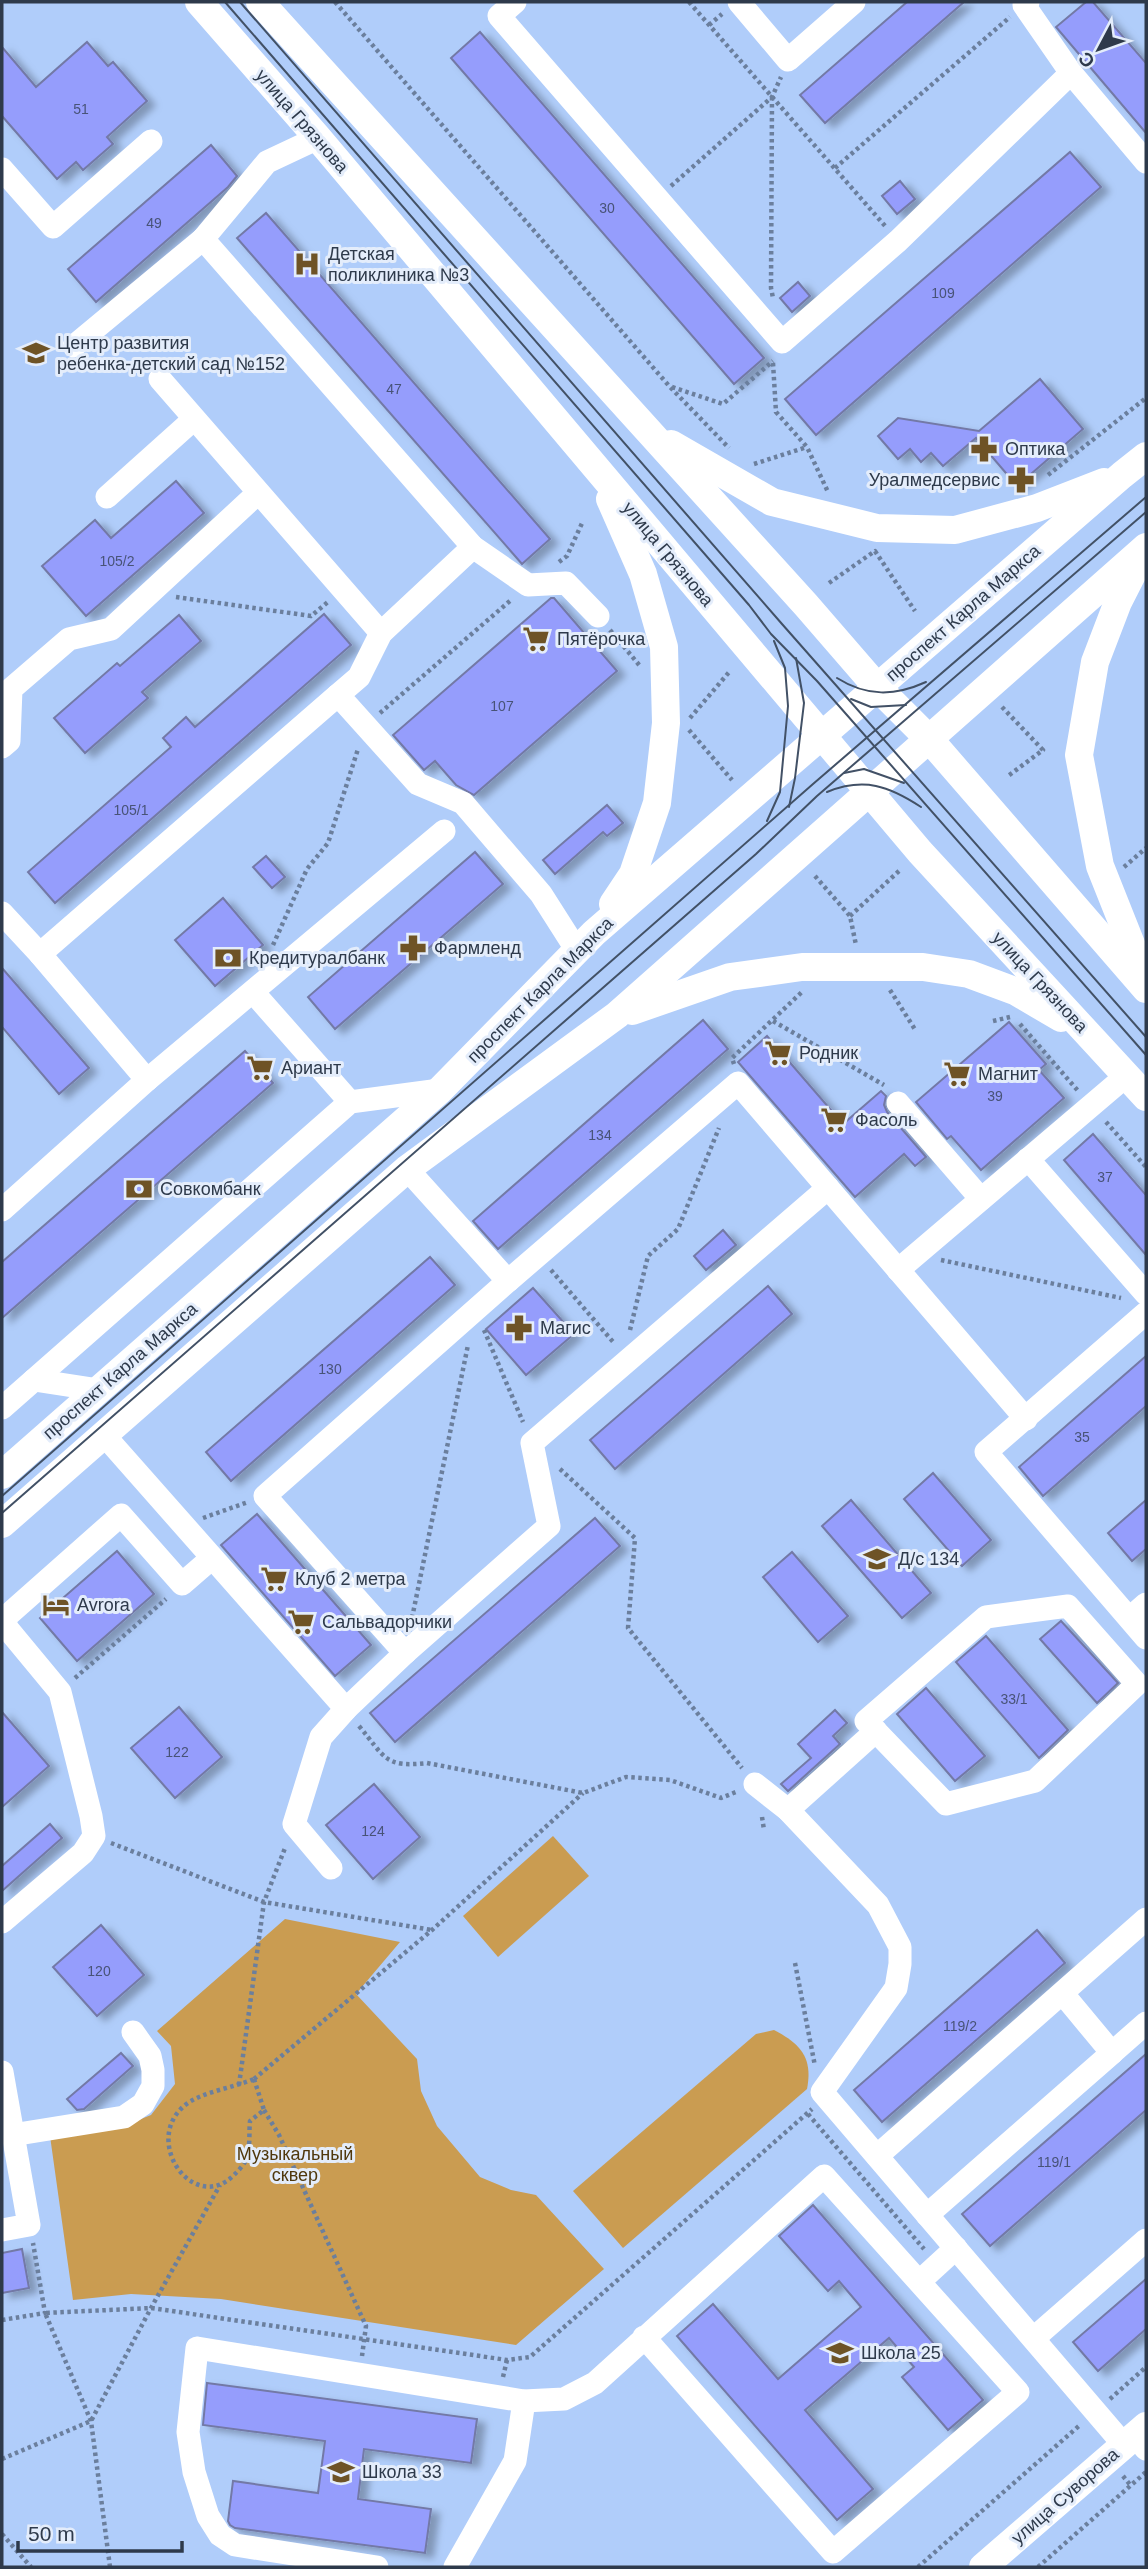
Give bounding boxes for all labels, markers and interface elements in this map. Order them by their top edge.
north arrow [1064,14,1134,84]
text: С [1074,48,1099,72]
street label: улица Грязнова [252,65,353,177]
house number: 51 [73,101,89,117]
house number: 30 [599,200,615,216]
house number: 49 [146,215,162,231]
place label: Детская поликлиника №3 [328,244,469,285]
hospital icon: Детская поликлиника №3 [292,249,322,279]
house number: 109 [931,285,955,301]
place label: Центр развития ребенка-детский сад №152 [57,333,285,374]
school or university icon: Центр развития ребенка-детский сад №152 [21,338,51,368]
house number: 47 [386,381,402,397]
pharmacy icon: Оптика [969,434,999,464]
place label: Оптика [1005,439,1066,459]
pharmacy icon: Уралмедсервис [1006,465,1036,495]
place label: Уралмедсервис [869,470,1000,490]
street label: улица Грязнова [618,498,718,611]
street label: проспект Карла Маркса [882,540,1045,685]
house number: 105/2 [99,553,135,569]
supermarket icon: Пятёрочка [521,624,551,654]
place label: Пятёрочка [557,629,646,649]
house number: 107 [490,698,514,714]
house number: 105/1 [113,802,149,818]
street label: проспект Карла Маркса [463,912,618,1067]
street label: улица Грязнова [988,928,1092,1037]
pharmacy icon: Фармленд [398,933,428,963]
place label: Фармленд [434,938,522,958]
bank icon: Кредитуралбанк [213,943,243,973]
place label: Кредитуралбанк [249,948,385,968]
supermarket icon: Родник [763,1038,793,1068]
place label: Родник [799,1043,858,1063]
supermarket icon: Ариант [245,1053,275,1083]
place label: Ариант [281,1058,341,1078]
supermarket icon: Магнит [942,1059,972,1089]
place label: Магнит [978,1064,1038,1084]
house number: 39 [987,1088,1003,1104]
supermarket icon: Фасоль [819,1105,849,1135]
place label: Фасоль [855,1110,917,1130]
house number: 134 [588,1127,612,1143]
house number: 37 [1097,1169,1113,1185]
bank icon: Совкомбанк [124,1174,154,1204]
place label: Совкомбанк [160,1179,261,1199]
street label: проспект Карла Маркса [39,1298,202,1443]
pharmacy icon: Магис [504,1313,534,1343]
place label: Магис [540,1318,591,1338]
house number: 130 [318,1361,342,1377]
house number: 35 [1074,1429,1090,1445]
school or university icon: Д/с 134 [862,1544,892,1574]
place label: Д/с 134 [898,1549,959,1569]
supermarket icon: Клуб 2 метра [259,1564,289,1594]
place label: Клуб 2 метра [295,1569,407,1589]
hotel icon: Avrora [41,1590,71,1620]
place label: Avrora [77,1595,131,1615]
supermarket icon: Сальвадорчики [286,1607,316,1637]
place label: Сальвадорчики [322,1612,452,1632]
house number: 33/1 [1000,1691,1028,1707]
house number: 122 [165,1744,189,1760]
house number: 124 [361,1823,385,1839]
house number: 120 [87,1963,111,1979]
house number: 119/2 [943,2018,977,2034]
park label: Музыкальный сквер [237,2144,353,2185]
house number: 119/1 [1037,2154,1071,2170]
school or university icon: Школа 25 [825,2338,855,2368]
place label: Школа 25 [861,2343,941,2363]
street label: улица Суворова [1007,2443,1123,2548]
school or university icon: Школа 33 [326,2457,356,2487]
place label: Школа 33 [362,2462,442,2482]
scale bar [18,2510,182,2554]
text: 50 m [28,2522,75,2545]

